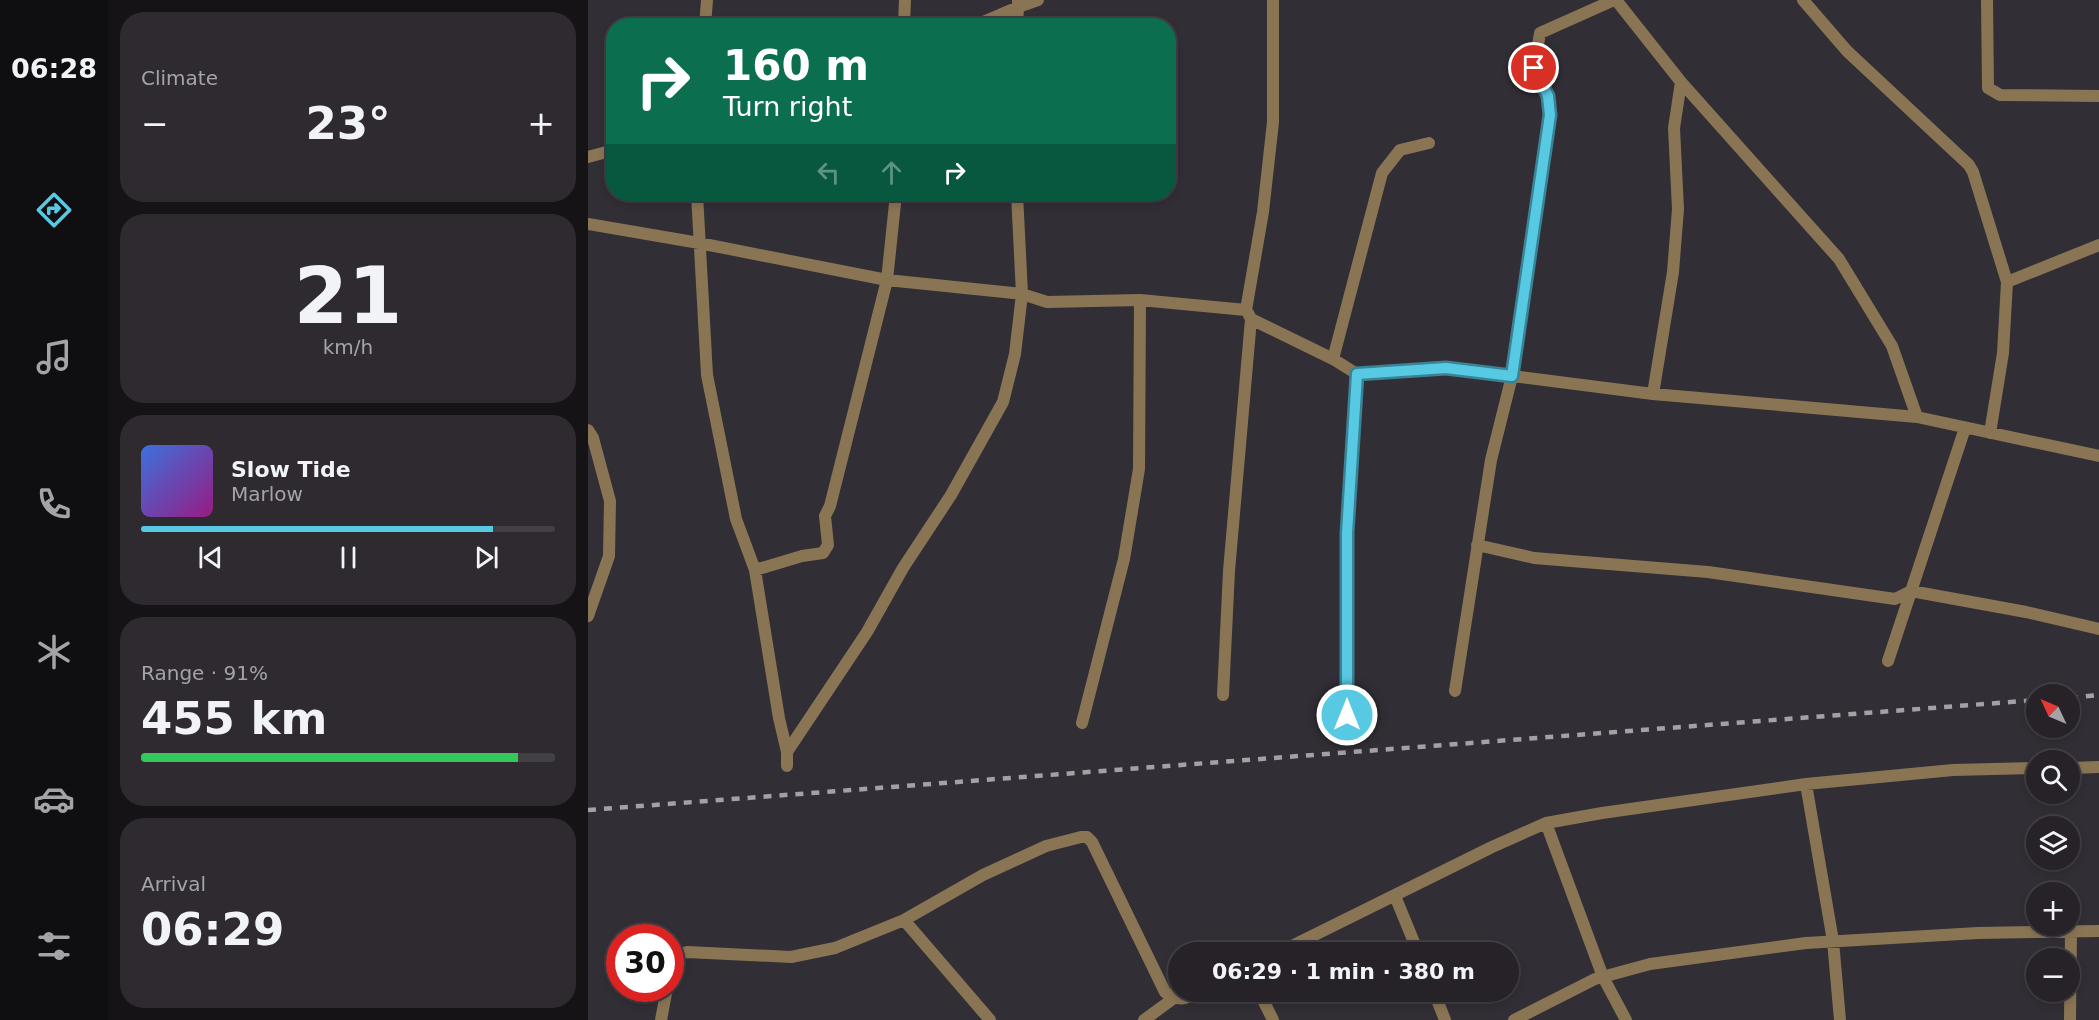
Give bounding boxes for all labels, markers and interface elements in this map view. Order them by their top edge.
text: 160 m [723,41,869,90]
icon: right [624,42,702,120]
pin [1508,42,1559,93]
icon: arrive [1517,51,1550,84]
text: 06:28 [11,53,97,84]
text: Climate [141,66,218,90]
text: Turn right [723,91,852,122]
text: 23° [305,97,391,150]
text: − [141,104,169,143]
text: + [527,104,555,143]
icon: left [812,156,845,189]
icon: ahead [875,156,908,189]
icon: right [938,156,971,189]
icon: directions [33,189,75,231]
text: 21 [294,251,402,341]
text: km/h [323,335,373,359]
icon: music [33,336,75,378]
text: Slow Tide [231,457,351,482]
text: Marlow [231,482,303,506]
icon: phone [33,483,75,525]
icon: previous [194,541,227,574]
icon: pause [332,541,365,574]
icon: next [470,541,503,574]
icon: climate [33,631,75,673]
text: Range · 91% [141,661,268,685]
position arrow [1315,683,1379,747]
north arrow [2026,684,2080,738]
map controls [2026,684,2080,1002]
text: 455 km [141,692,327,745]
button: search [2026,750,2080,804]
icon: car [33,778,75,820]
button: layers [2026,816,2080,870]
text: Arrival [141,872,206,896]
button: + [2026,882,2080,936]
text: 06:29 [141,903,284,956]
speed limit sign: 30 [606,924,684,1002]
icon: filters [33,925,75,967]
button: − [2026,948,2080,1002]
text: 06:29 · 1 min · 380 m [1212,959,1475,984]

